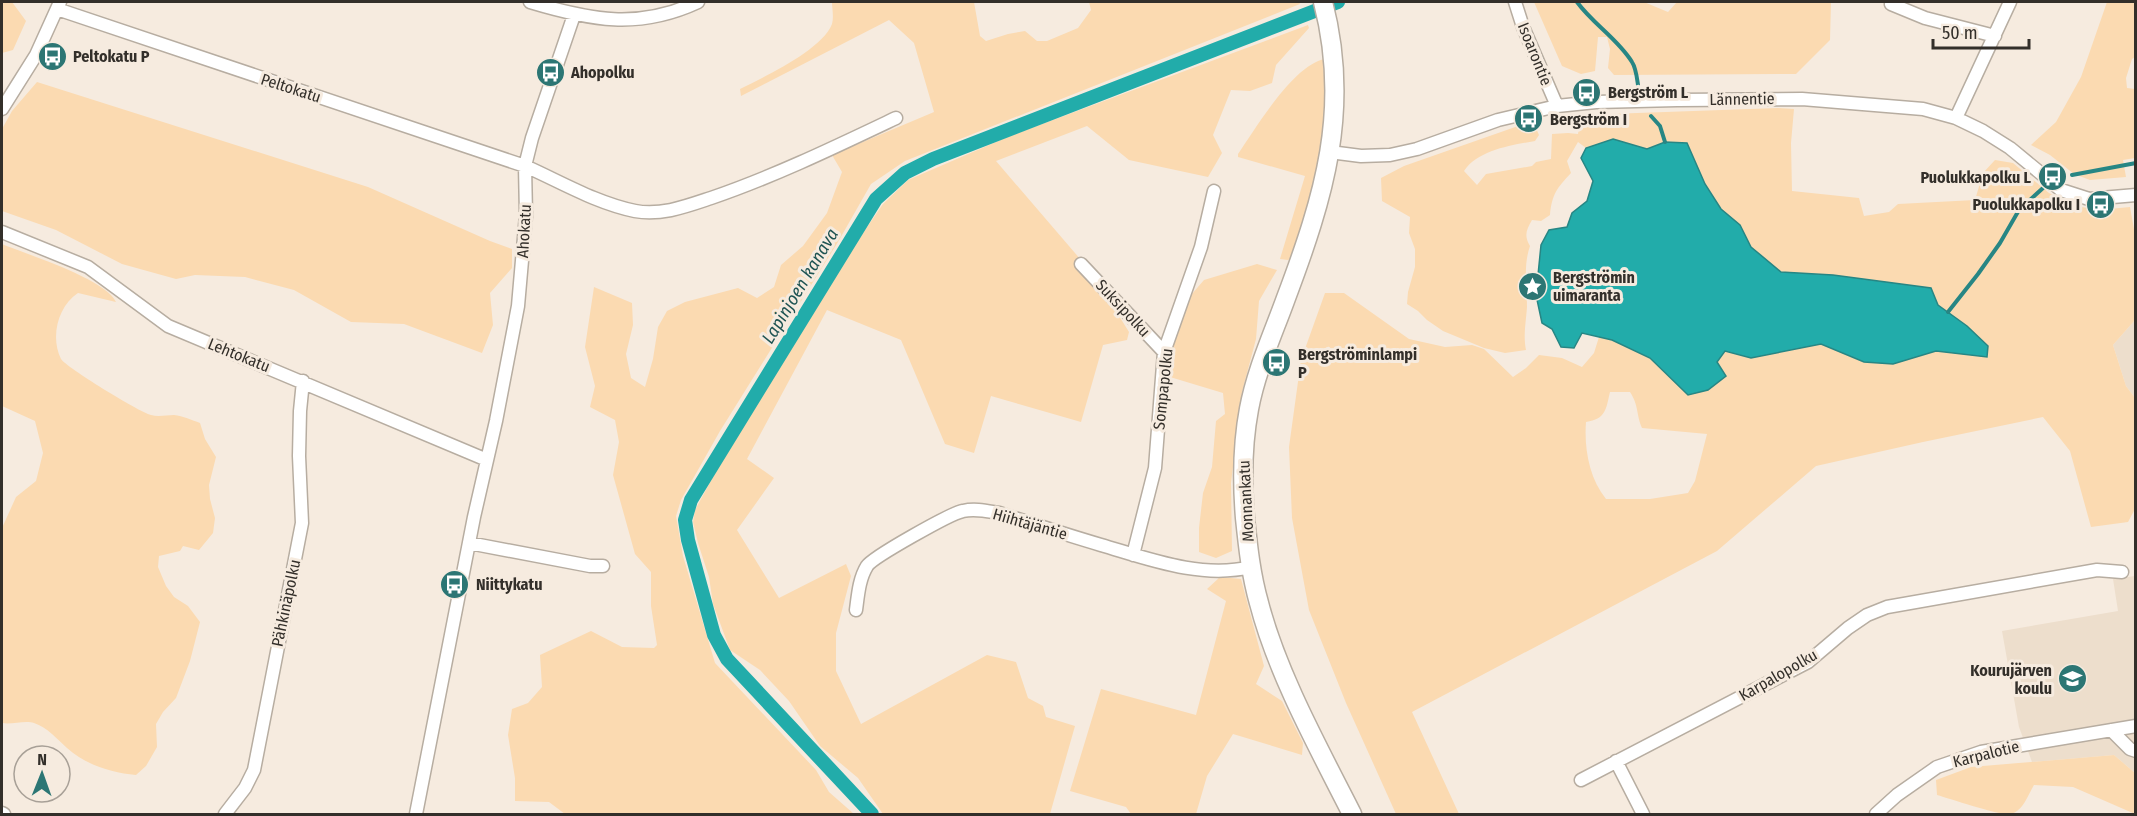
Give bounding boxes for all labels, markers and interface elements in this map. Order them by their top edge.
scale bar [1933,12,2029,50]
street label: Isoarontie [1514,20,1556,88]
text: 50 m [1942,22,1978,44]
bus stop icon: Peltokatu P [36,40,68,72]
place label: Peltokatu P [73,47,150,66]
bus stop icon: Ahopolku [534,56,566,88]
place label: Ahopolku [570,63,635,82]
street label: Peltokatu [259,69,323,107]
bus stop icon: Bergström L [1571,76,1603,108]
place label: Bergström L [1608,83,1689,102]
street label: Lännentie [1709,89,1775,109]
bus stop icon: Bergström I [1513,103,1545,135]
place label: Bergström I [1550,110,1627,129]
bus stop icon: Puolukkapolku L [2036,161,2068,193]
place label: Puolukkapolku L [1920,168,2032,187]
bus stop icon: Puolukkapolku I [2085,188,2117,220]
place label: Puolukkapolku I [1973,195,2080,214]
street label: Ahokatu [513,204,535,258]
water label: Lapinjoen kanava [757,224,843,348]
place label: Bergströmin uimaranta [1553,268,1635,305]
place icon: Bergströmin uimaranta [1516,270,1548,302]
street label: Suksipolku [1092,275,1154,341]
street label: Lehtokatu [205,334,273,376]
place label: Bergströminlampi P [1298,345,1417,382]
street label: Sompapolku [1149,347,1177,431]
bus stop icon: Bergströminlampi P [1261,347,1293,379]
street label: Monnankatu [1234,460,1258,542]
street label: Hiihtäjäntie [991,504,1069,544]
street label: Pähkinäpolku [268,558,304,648]
bus stop icon: Niittykatu [439,568,471,600]
place label: Niittykatu [476,575,543,594]
street label: Karpalopolku [1735,645,1821,705]
place label: Kourujärven koulu [1970,661,2052,698]
school or university icon: Kourujärven koulu [2057,663,2089,695]
street label: Karpalotie [1951,737,2021,771]
north arrow [12,744,72,804]
text: N [37,750,47,769]

